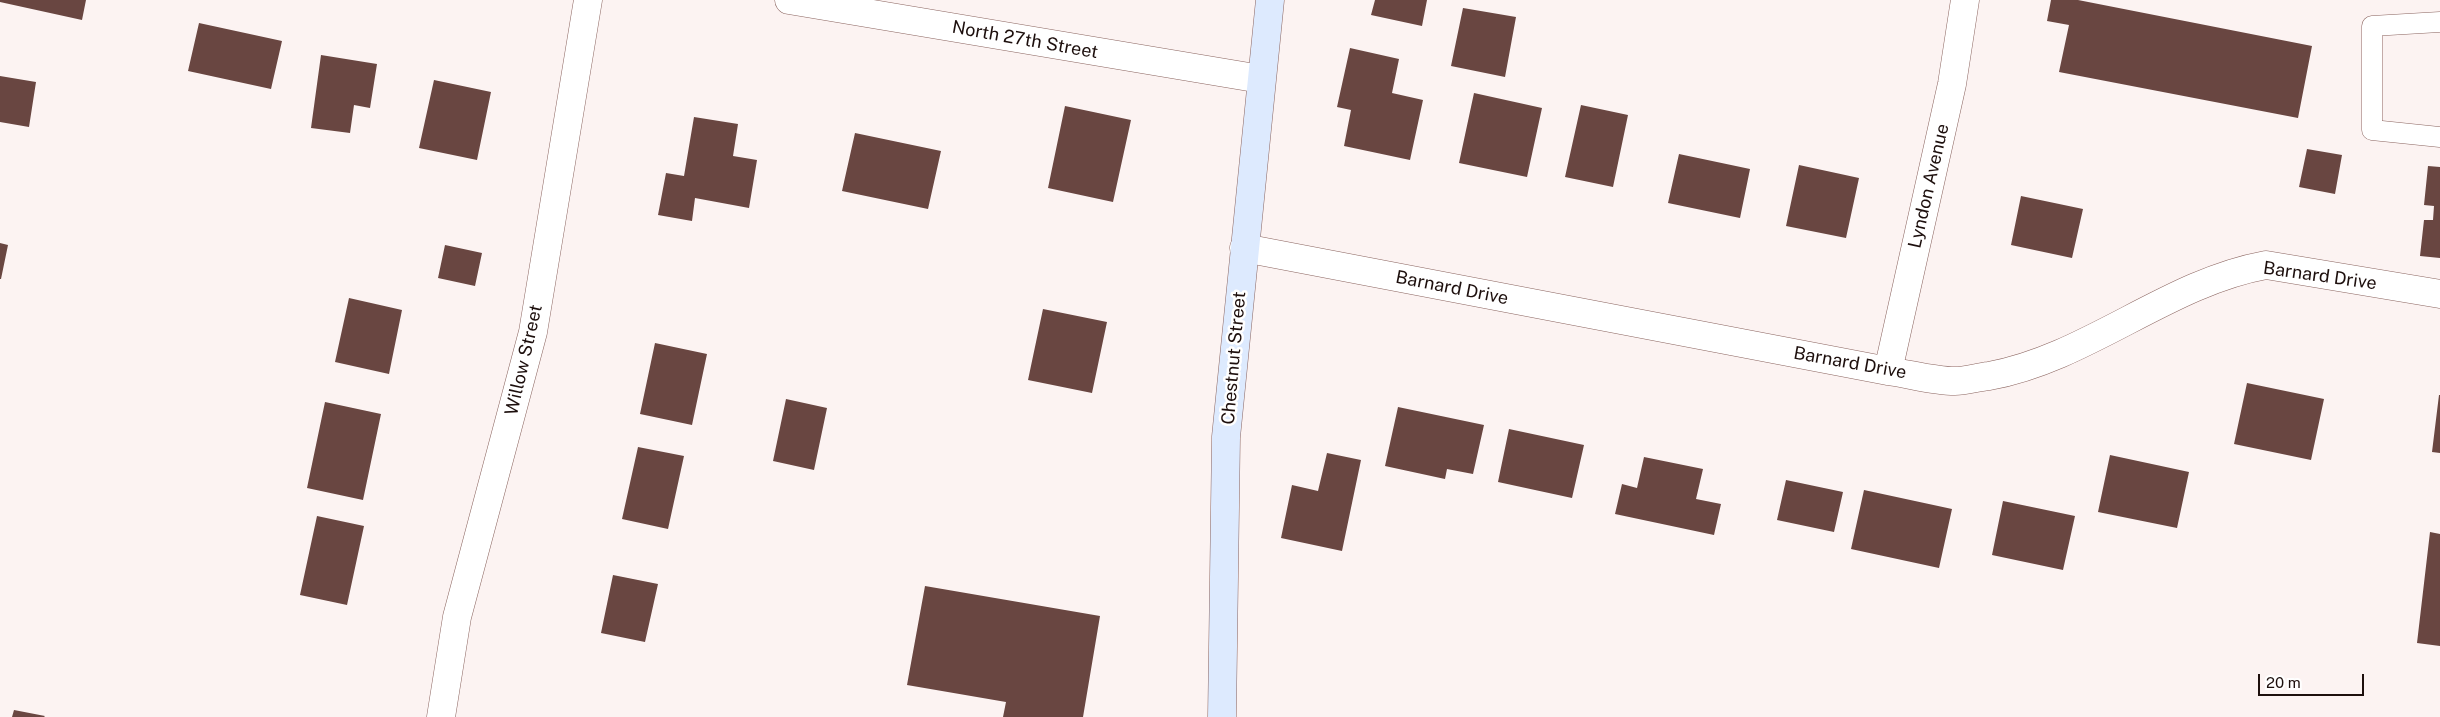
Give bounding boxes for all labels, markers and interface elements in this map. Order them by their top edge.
street label: North 27th Street [950,17,1100,63]
street label: Lyndon Avenue [1904,122,1954,250]
street label: Barnard Drive [2262,257,2378,295]
street label: Barnard Drive [1394,266,1510,310]
street label: Chestnut Street [1217,291,1251,425]
street label: Willow Street [501,303,547,417]
street label: Barnard Drive [1792,342,1908,384]
scale bar [2260,664,2366,696]
text: 20 m [2266,674,2301,691]

